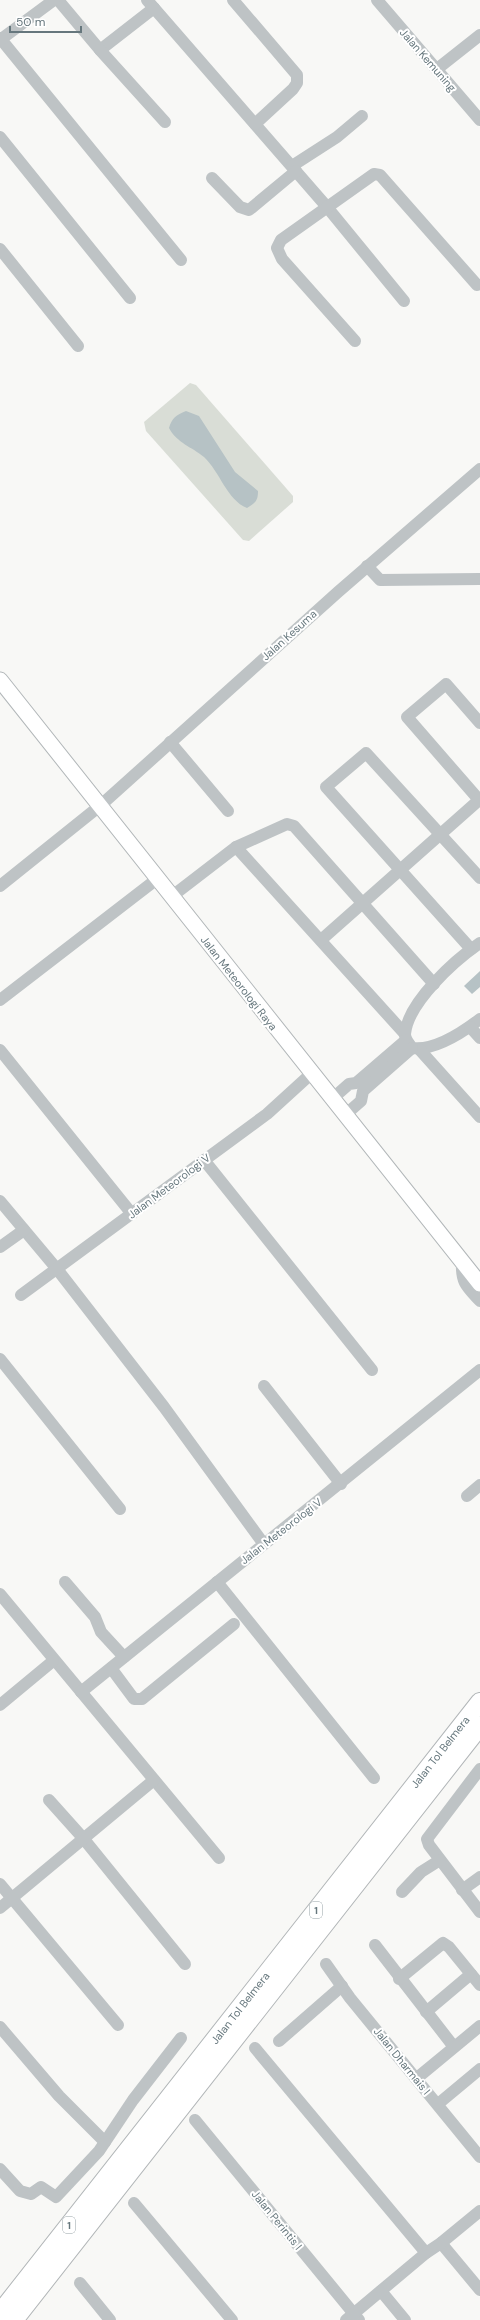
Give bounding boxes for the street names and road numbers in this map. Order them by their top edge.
street label: Jalan Kemuning [397,26,459,94]
street label: Jalan Kesuma [259,607,319,663]
street label: Jalan Meteorologi Raya [198,933,280,1033]
street label: Jalan Meteorologi V [125,1150,213,1222]
street label: Jalan Meteorologi V [237,1494,325,1567]
street label: Jalan Tol Belmera [407,1713,473,1791]
road number: 1 [310,1902,322,1918]
street label: Jalan Tol Belmera [207,1969,273,2047]
street label: Jalan Dharmais I [371,2025,433,2097]
street label: Jalan Perintis I [249,2187,305,2253]
road number: 1 [63,2217,75,2233]

